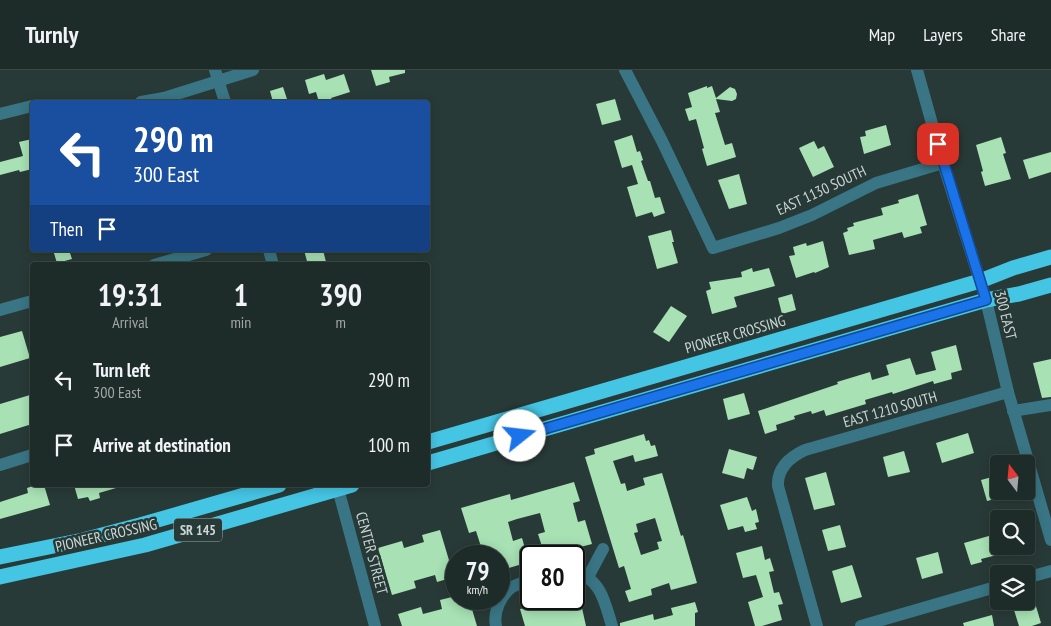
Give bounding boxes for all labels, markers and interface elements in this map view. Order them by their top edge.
text: Turnly [25,19,78,50]
text: Map [869,23,895,46]
text: Layers [923,23,963,46]
text: Share [991,23,1026,46]
text: 290 m [133,116,214,162]
icon: left [50,120,115,185]
pin [917,123,959,165]
icon: arrive [924,130,952,158]
text: 300 East [133,160,199,188]
street label: EAST 1130 SOUTH [773,161,869,219]
icon: arrive [93,215,121,243]
text: Then [50,217,83,241]
text: 19:31 [98,275,163,314]
text: 1 [234,275,248,314]
text: 390 [319,275,362,314]
street label: 300 EAST [991,288,1021,342]
street label: PIONEER CROSSING [683,311,787,357]
text: Arrival [112,312,148,332]
text: min [230,312,251,332]
text: m [335,312,346,332]
text: Turn left [93,358,150,382]
icon: left [50,366,78,394]
text: 290 m [368,368,410,392]
text: 300 East [93,382,141,402]
street label: EAST 1210 SOUTH [841,387,939,431]
position arrow [493,409,545,461]
icon: arrive [50,431,78,459]
text: Arrive at destination [93,433,231,457]
text: 100 m [368,433,410,457]
north arrow [990,455,1035,500]
map controls [990,455,1035,610]
street label: CENTER STREET [352,510,392,597]
button: search [990,510,1035,555]
street label: PIONEER CROSSING [53,514,159,556]
road number: SR 145 [174,518,222,542]
speed limit sign: 80 [520,545,585,610]
text: 79 [466,555,489,587]
button: layers [990,565,1035,610]
text: km/h [467,582,488,597]

